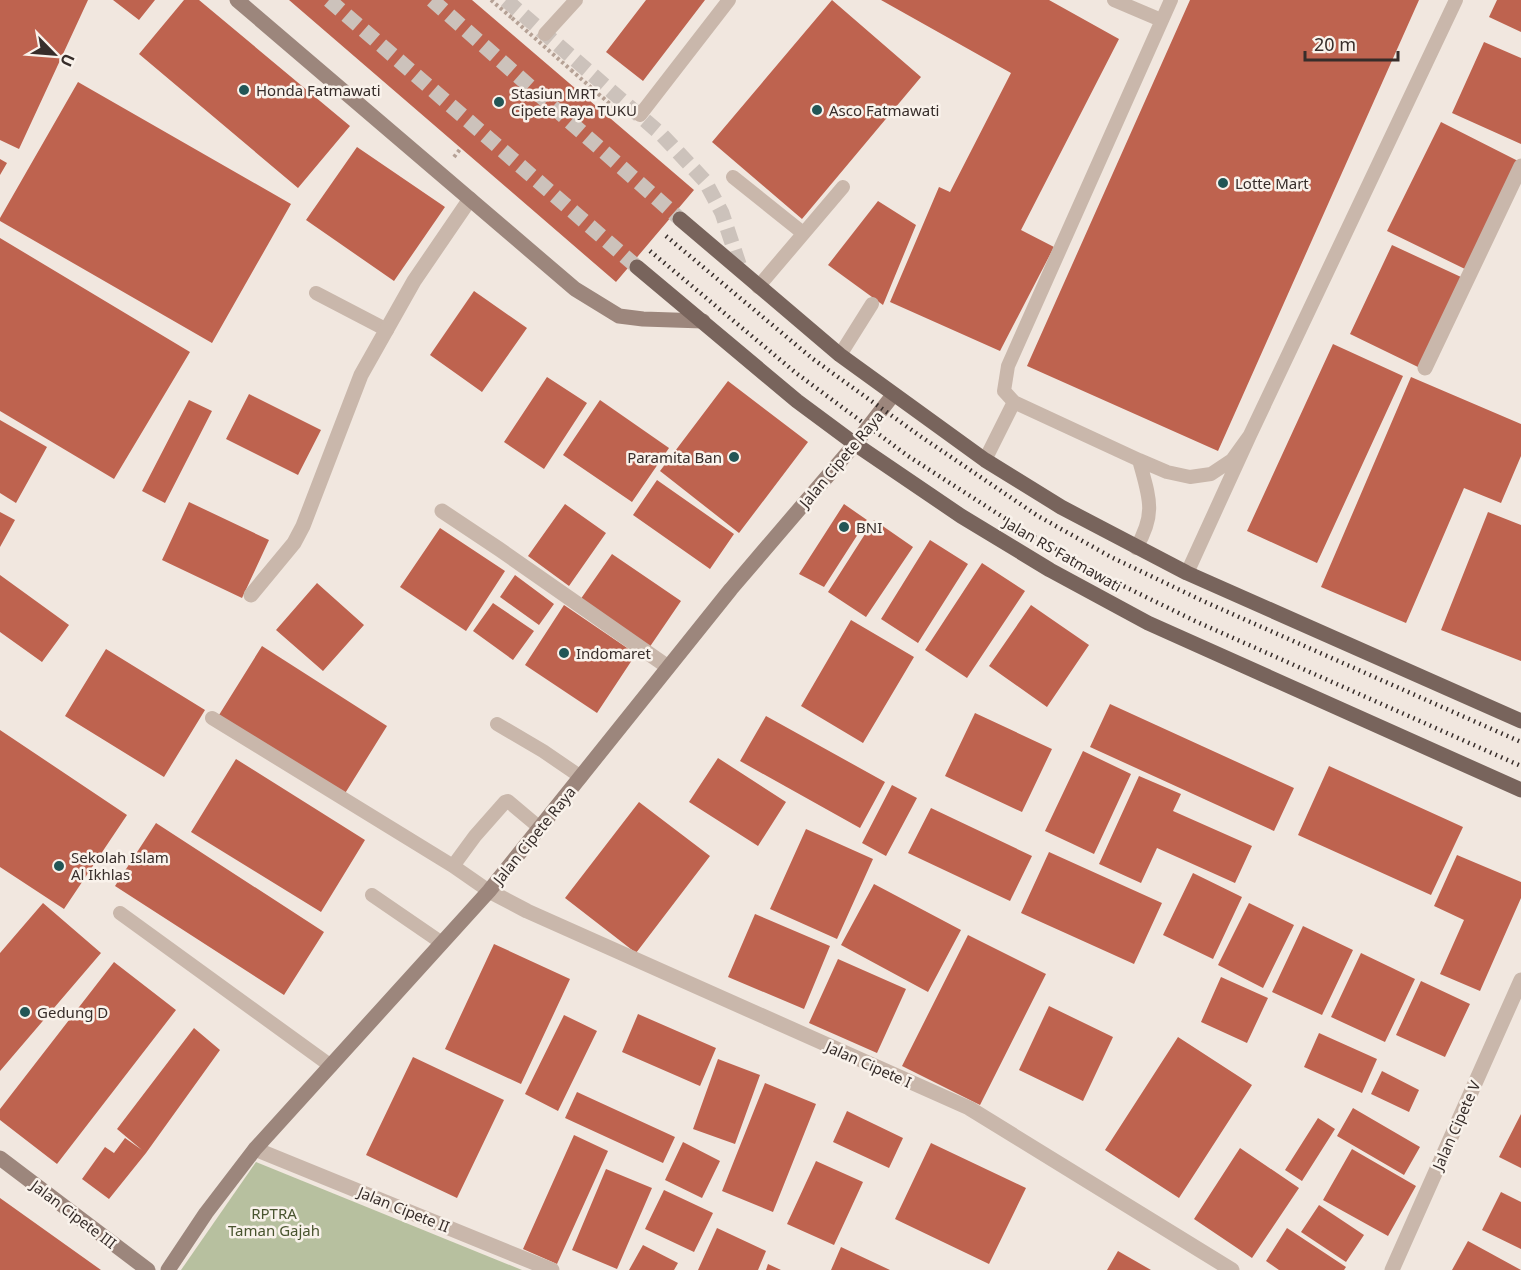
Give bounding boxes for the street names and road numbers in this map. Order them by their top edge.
street label: Jalan Cipete Raya [793,406,887,513]
street label: Jalan RS Fatmawati [999,511,1126,596]
street label: Jalan Cipete Raya [487,782,580,890]
street label: Jalan Cipete I [821,1035,915,1092]
street label: Jalan Cipete V [1427,1077,1485,1175]
street label: Jalan Cipete III [26,1174,121,1253]
street label: Jalan Cipete II [353,1181,453,1236]

